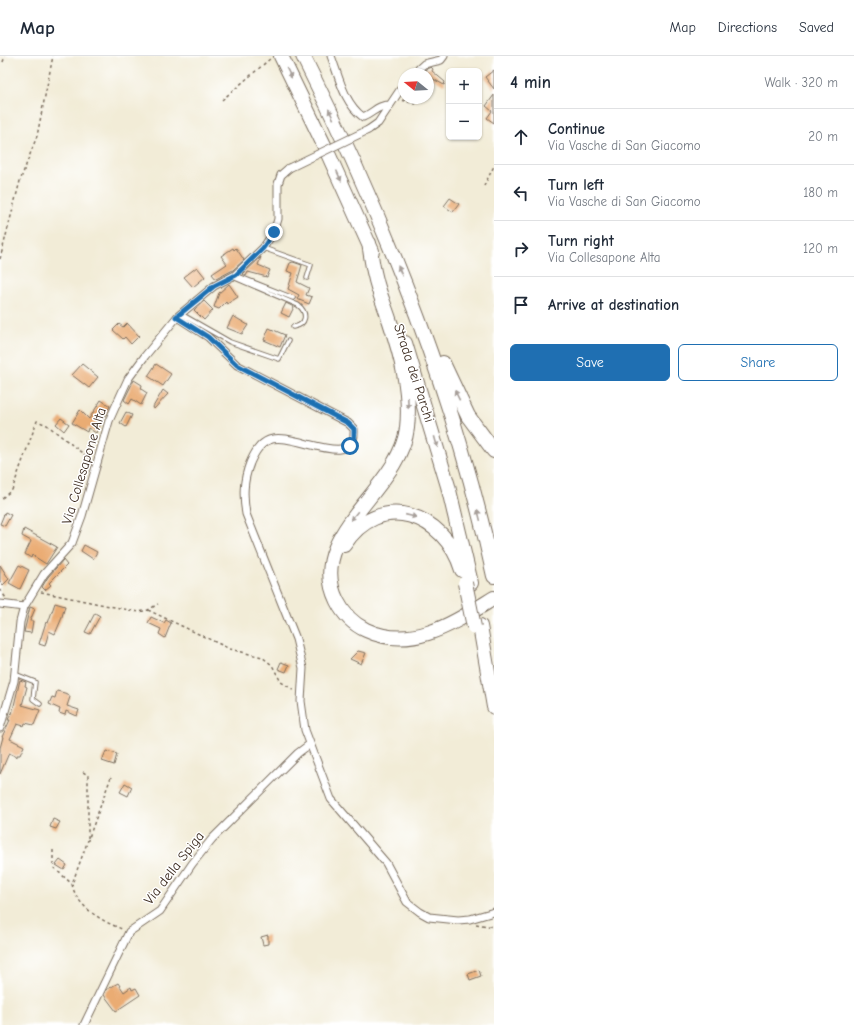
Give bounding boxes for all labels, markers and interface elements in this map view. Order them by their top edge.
text: Map [20,17,55,39]
text: Map [669,19,696,36]
text: Directions [718,19,777,36]
text: Saved [799,19,834,36]
one-way arrow [286,67,292,79]
north arrow [398,68,434,104]
map controls [446,68,482,140]
button: + [446,68,482,104]
text: 4 min [510,73,551,92]
text: Walk · 320 m [764,75,838,90]
button: − [446,104,482,140]
one-way arrow [328,108,334,119]
text: Continue [548,120,605,138]
icon: ahead [510,126,532,148]
text: 20 m [808,129,838,144]
text: Via Vasche di San Giacomo [548,138,701,153]
one-way arrow [336,170,342,182]
text: Turn left [548,176,604,194]
icon: left [510,182,532,204]
text: 180 m [803,185,838,200]
text: Via Vasche di San Giacomo [548,194,701,209]
route end [265,223,283,241]
text: Turn right [548,232,614,250]
icon: right [510,238,532,260]
text: 120 m [803,241,838,256]
text: Via Collesapone Alta [548,250,660,265]
one-way arrow [397,265,403,277]
icon: arrive [510,294,532,316]
text: Arrive at destination [548,296,679,314]
street label: Strada dei Parchi [390,321,438,425]
button: Save [510,344,670,381]
button: Share [678,344,838,381]
one-way arrow [454,389,460,401]
one-way arrow [405,397,411,410]
street label: Via Collesapone Alta [58,406,110,526]
route start [341,437,359,455]
one-way arrow [433,437,439,449]
one-way arrow [476,508,482,520]
one-way arrow [349,511,358,522]
one-way arrow [405,513,417,519]
street label: Via della Spiga [140,828,208,908]

